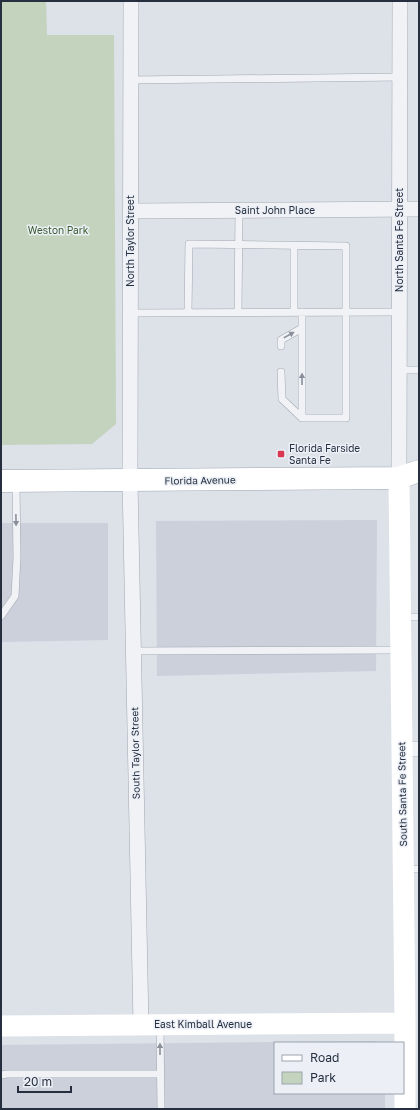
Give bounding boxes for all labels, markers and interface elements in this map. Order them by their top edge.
street label: North Santa Fe Street [393,188,405,292]
street label: North Taylor Street [124,195,136,287]
street label: Saint John Place [235,204,315,216]
park label: Weston Park [28,224,89,236]
one-way arrow [283,332,295,339]
one-way arrow [299,372,305,385]
place label: Florida Farside Santa Fe [289,442,360,466]
marker: Florida Farside Santa Fe [276,449,286,459]
street label: Florida Avenue [164,473,236,487]
one-way arrow [13,514,19,527]
street label: South Taylor Street [128,707,142,799]
street label: South Santa Fe Street [395,741,409,847]
street label: East Kimball Avenue [154,1018,252,1030]
one-way arrow [157,1042,163,1055]
legend [274,1042,404,1094]
text: Road [310,1050,339,1065]
scale bar [18,1068,71,1094]
text: Park [310,1070,336,1085]
text: 20 m [24,1074,52,1089]

